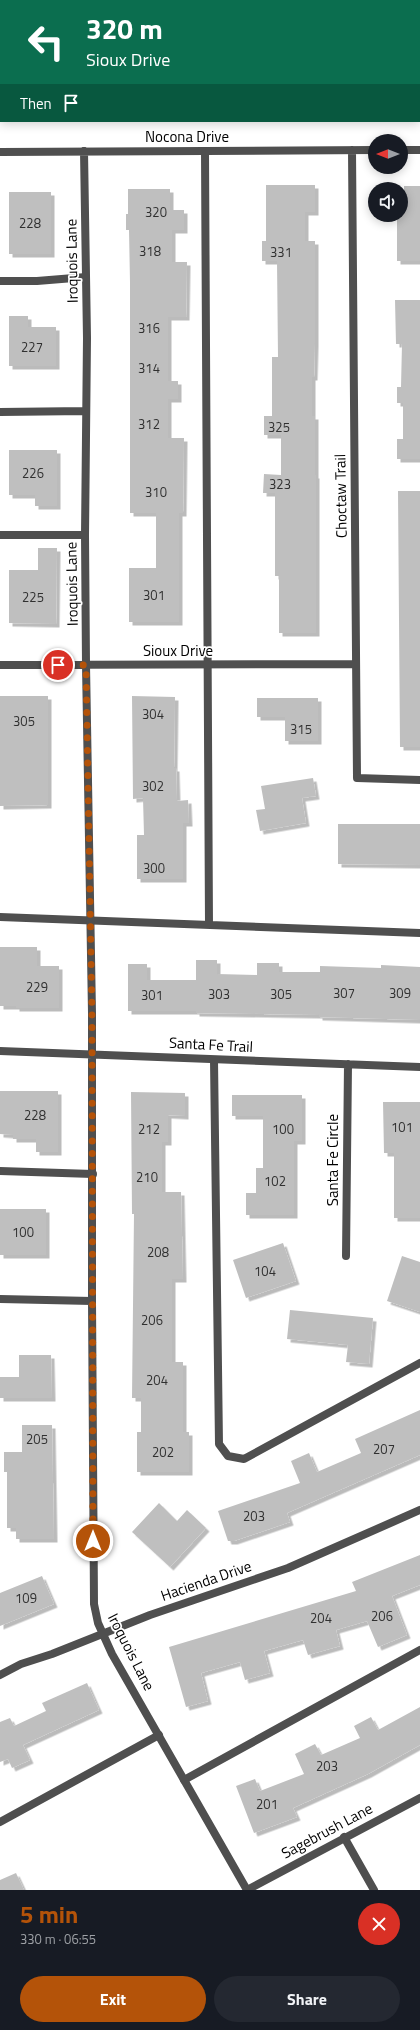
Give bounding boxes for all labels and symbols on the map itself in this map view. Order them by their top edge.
street label: Nocona Drive [145,125,229,148]
north arrow [368,134,408,174]
house number: 320 [145,202,167,222]
house number: 228 [19,213,41,233]
street label: Iroquois Lane [59,219,84,303]
house number: 318 [139,241,161,261]
house number: 331 [270,242,292,262]
house number: 316 [138,318,160,338]
house number: 227 [21,337,43,357]
house number: 314 [138,358,160,378]
house number: 312 [138,414,160,434]
house number: 325 [268,417,290,437]
street label: Choctaw Trail [328,454,353,538]
house number: 226 [22,463,44,483]
house number: 323 [269,474,291,494]
house number: 310 [145,482,167,502]
street label: Iroquois Lane [59,542,84,626]
house number: 301 [143,585,165,605]
house number: 225 [22,587,44,607]
street label: Sioux Drive [143,639,213,662]
pin [41,648,75,682]
house number: 304 [142,704,164,724]
house number: 305 [13,711,35,731]
house number: 315 [290,719,312,739]
house number: 302 [142,776,164,796]
house number: 300 [143,858,165,878]
house number: 229 [26,977,48,997]
house number: 307 [333,983,355,1003]
house number: 309 [389,983,411,1003]
house number: 303 [208,984,230,1004]
house number: 305 [270,984,292,1004]
house number: 301 [141,985,163,1005]
street label: Santa Fe Trail [168,1031,254,1058]
house number: 228 [24,1105,46,1125]
street label: Santa Fe Circle [321,1114,344,1206]
house number: 101 [391,1117,413,1137]
house number: 212 [138,1119,160,1139]
house number: 100 [272,1119,294,1139]
house number: 210 [136,1167,158,1187]
house number: 102 [264,1171,286,1191]
house number: 100 [12,1222,34,1242]
house number: 208 [147,1242,169,1262]
house number: 104 [254,1261,276,1281]
house number: 206 [141,1310,163,1330]
house number: 204 [146,1370,168,1390]
house number: 205 [26,1429,48,1449]
house number: 207 [373,1439,395,1459]
house number: 202 [152,1442,174,1462]
house number: 203 [243,1506,265,1526]
position arrow [72,1520,114,1562]
street label: Hacienda Drive [157,1554,254,1607]
house number: 109 [15,1588,37,1608]
house number: 206 [371,1606,393,1626]
house number: 204 [310,1608,332,1628]
street label: Iroquois Lane [102,1609,161,1695]
house number: 203 [316,1756,338,1776]
house number: 201 [256,1794,278,1814]
street label: Sagebrush Lane [277,1797,377,1864]

